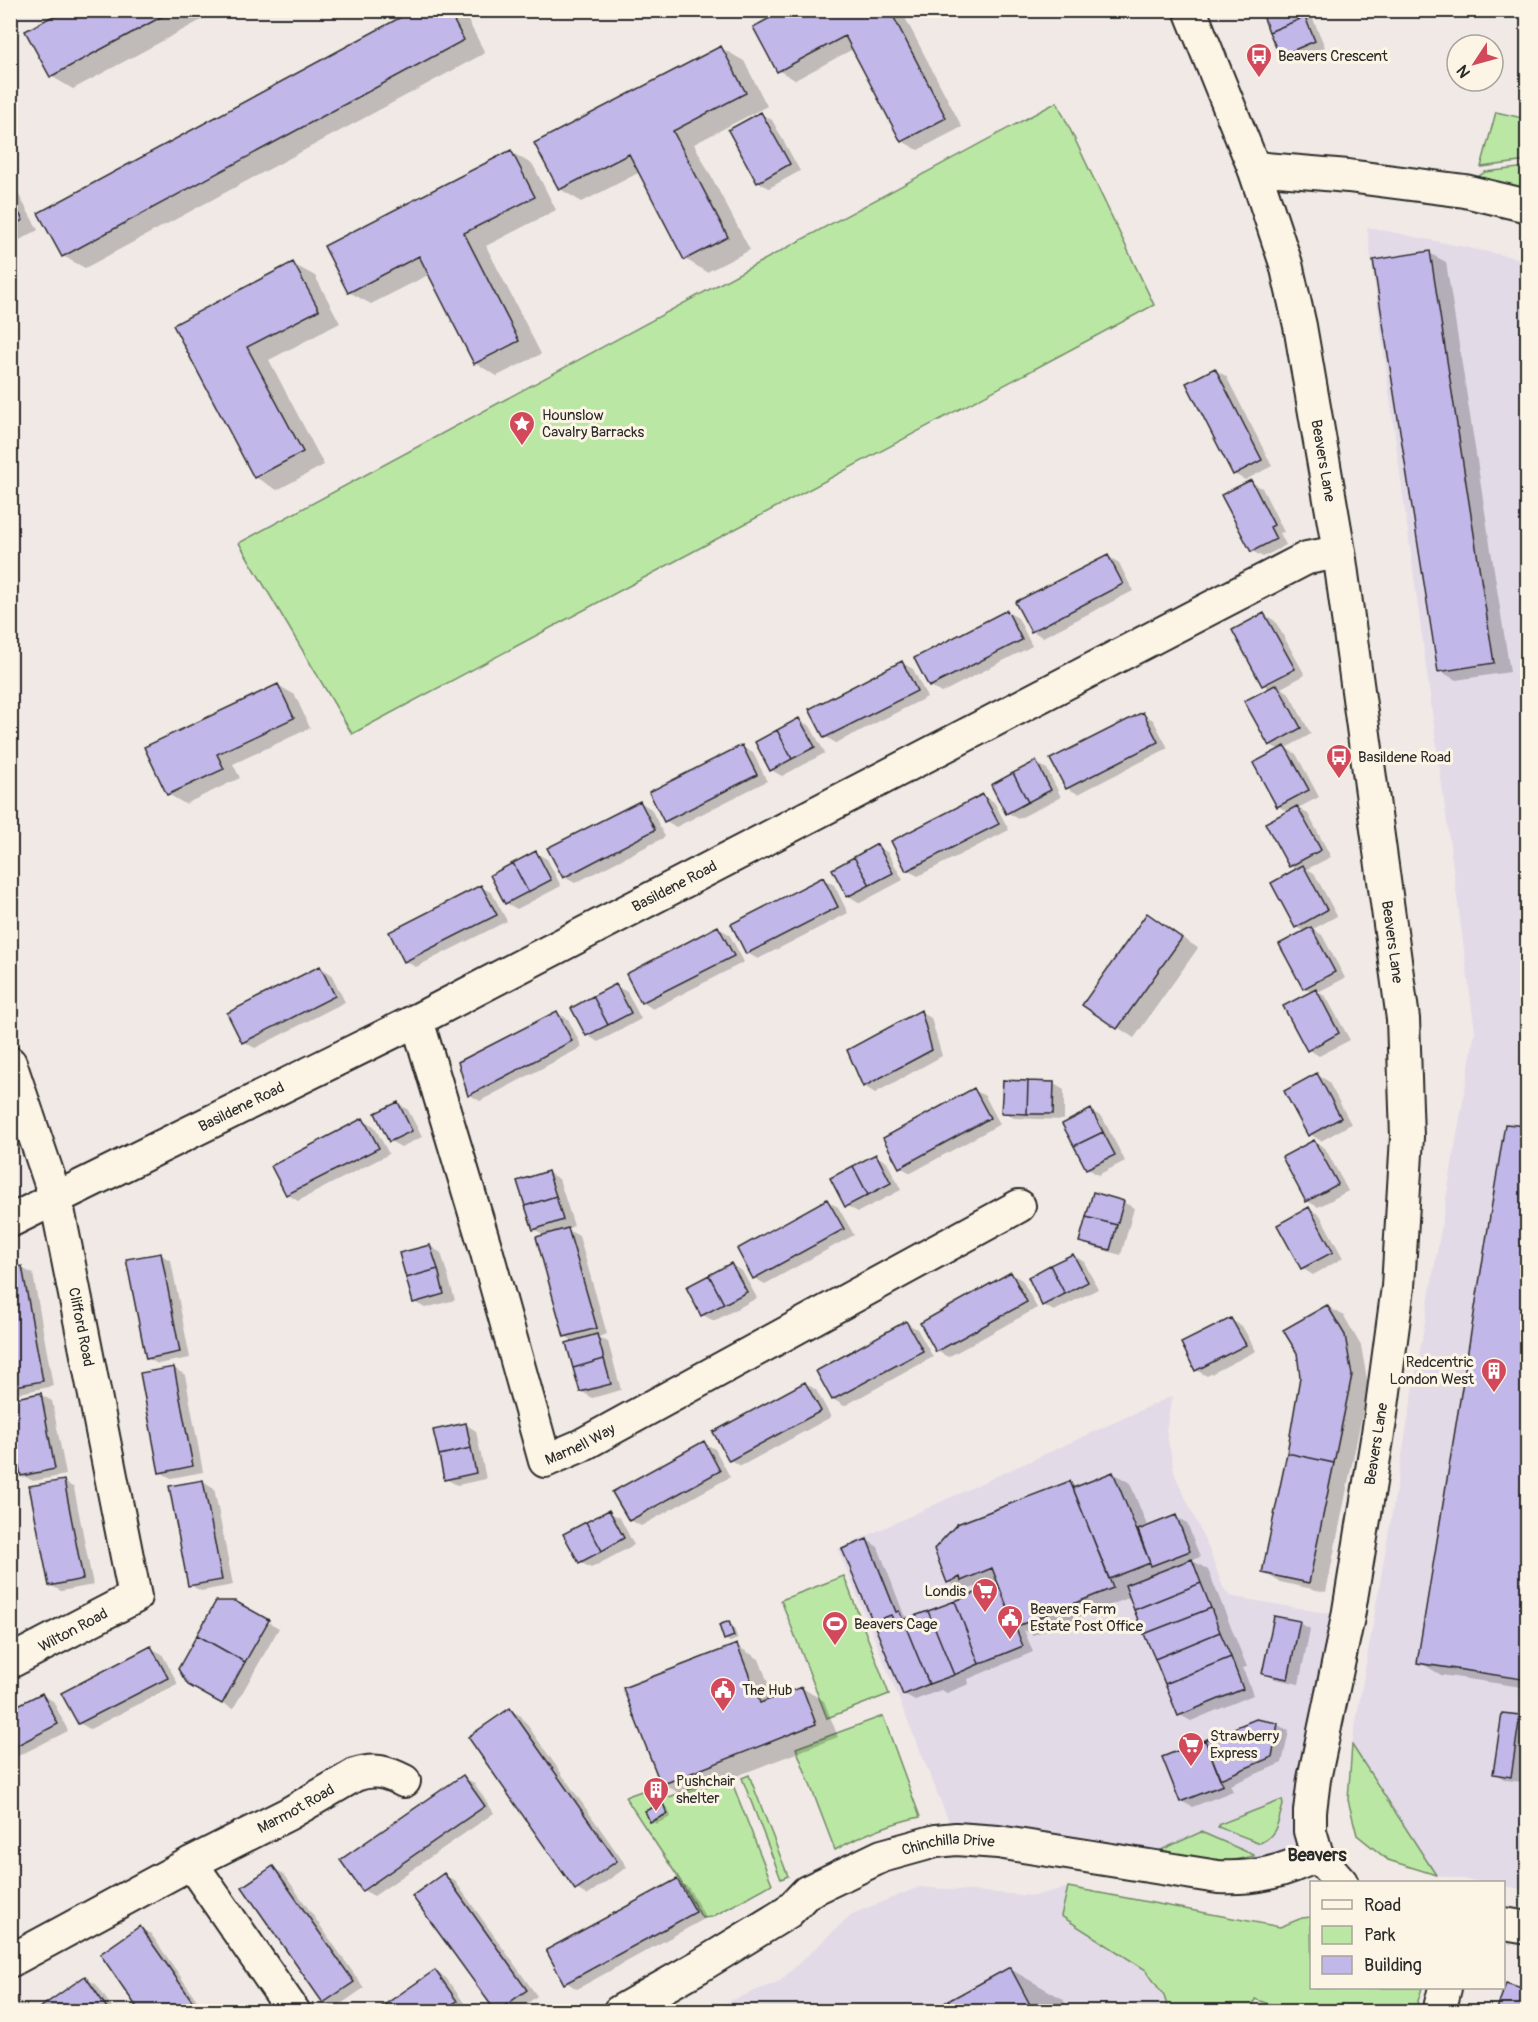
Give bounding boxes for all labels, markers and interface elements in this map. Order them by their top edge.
north arrow [1445,33,1505,93]
bus stop icon: Beavers Crescent [1244,41,1274,79]
place label: Beavers Crescent [1278,47,1389,66]
text: N [1452,61,1475,81]
place label: Hounslow Cavalry Barracks [542,406,645,442]
place icon: Hounslow Cavalry Barracks [507,409,537,447]
street label: Beavers Lane [1306,418,1339,504]
bus stop icon: Basildene Road [1324,742,1354,780]
place label: Basildene Road [1358,748,1451,767]
street label: Basildene Road [629,857,720,917]
street label: Beavers Lane [1377,899,1407,985]
street label: Basildene Road [195,1078,288,1136]
street label: Clifford Road [64,1286,98,1368]
place label: Redcentric London West [1389,1353,1475,1389]
building icon: Redcentric London West [1479,1356,1509,1394]
street label: Beavers Lane [1361,1401,1392,1487]
street label: Marnell Way [542,1419,619,1470]
supermarket icon: Londis [970,1576,1000,1614]
place label: Londis [924,1582,966,1601]
place label: Beavers Farm Estate Post Office [1030,1600,1144,1636]
public building icon: Beavers Farm Estate Post Office [995,1603,1025,1641]
street label: Wilton Road [35,1604,111,1657]
sports icon: Beavers Cage [820,1609,850,1647]
place label: Beavers Cage [854,1615,938,1634]
public building icon: The Hub [708,1675,738,1713]
place label: The Hub [742,1681,792,1700]
place label: Strawberry Express [1210,1727,1280,1763]
supermarket icon: Strawberry Express [1176,1730,1206,1768]
place label: Pushchair shelter [676,1772,736,1808]
building icon: Pushchair shelter [641,1775,671,1813]
street label: Marmot Road [254,1780,338,1838]
street label: Chinchilla Drive [899,1830,996,1860]
district label: Beavers [1288,1844,1347,1867]
legend [1310,1881,1505,1989]
text: Road [1364,1894,1401,1917]
text: Park [1364,1924,1396,1947]
text: Building [1364,1954,1422,1977]

